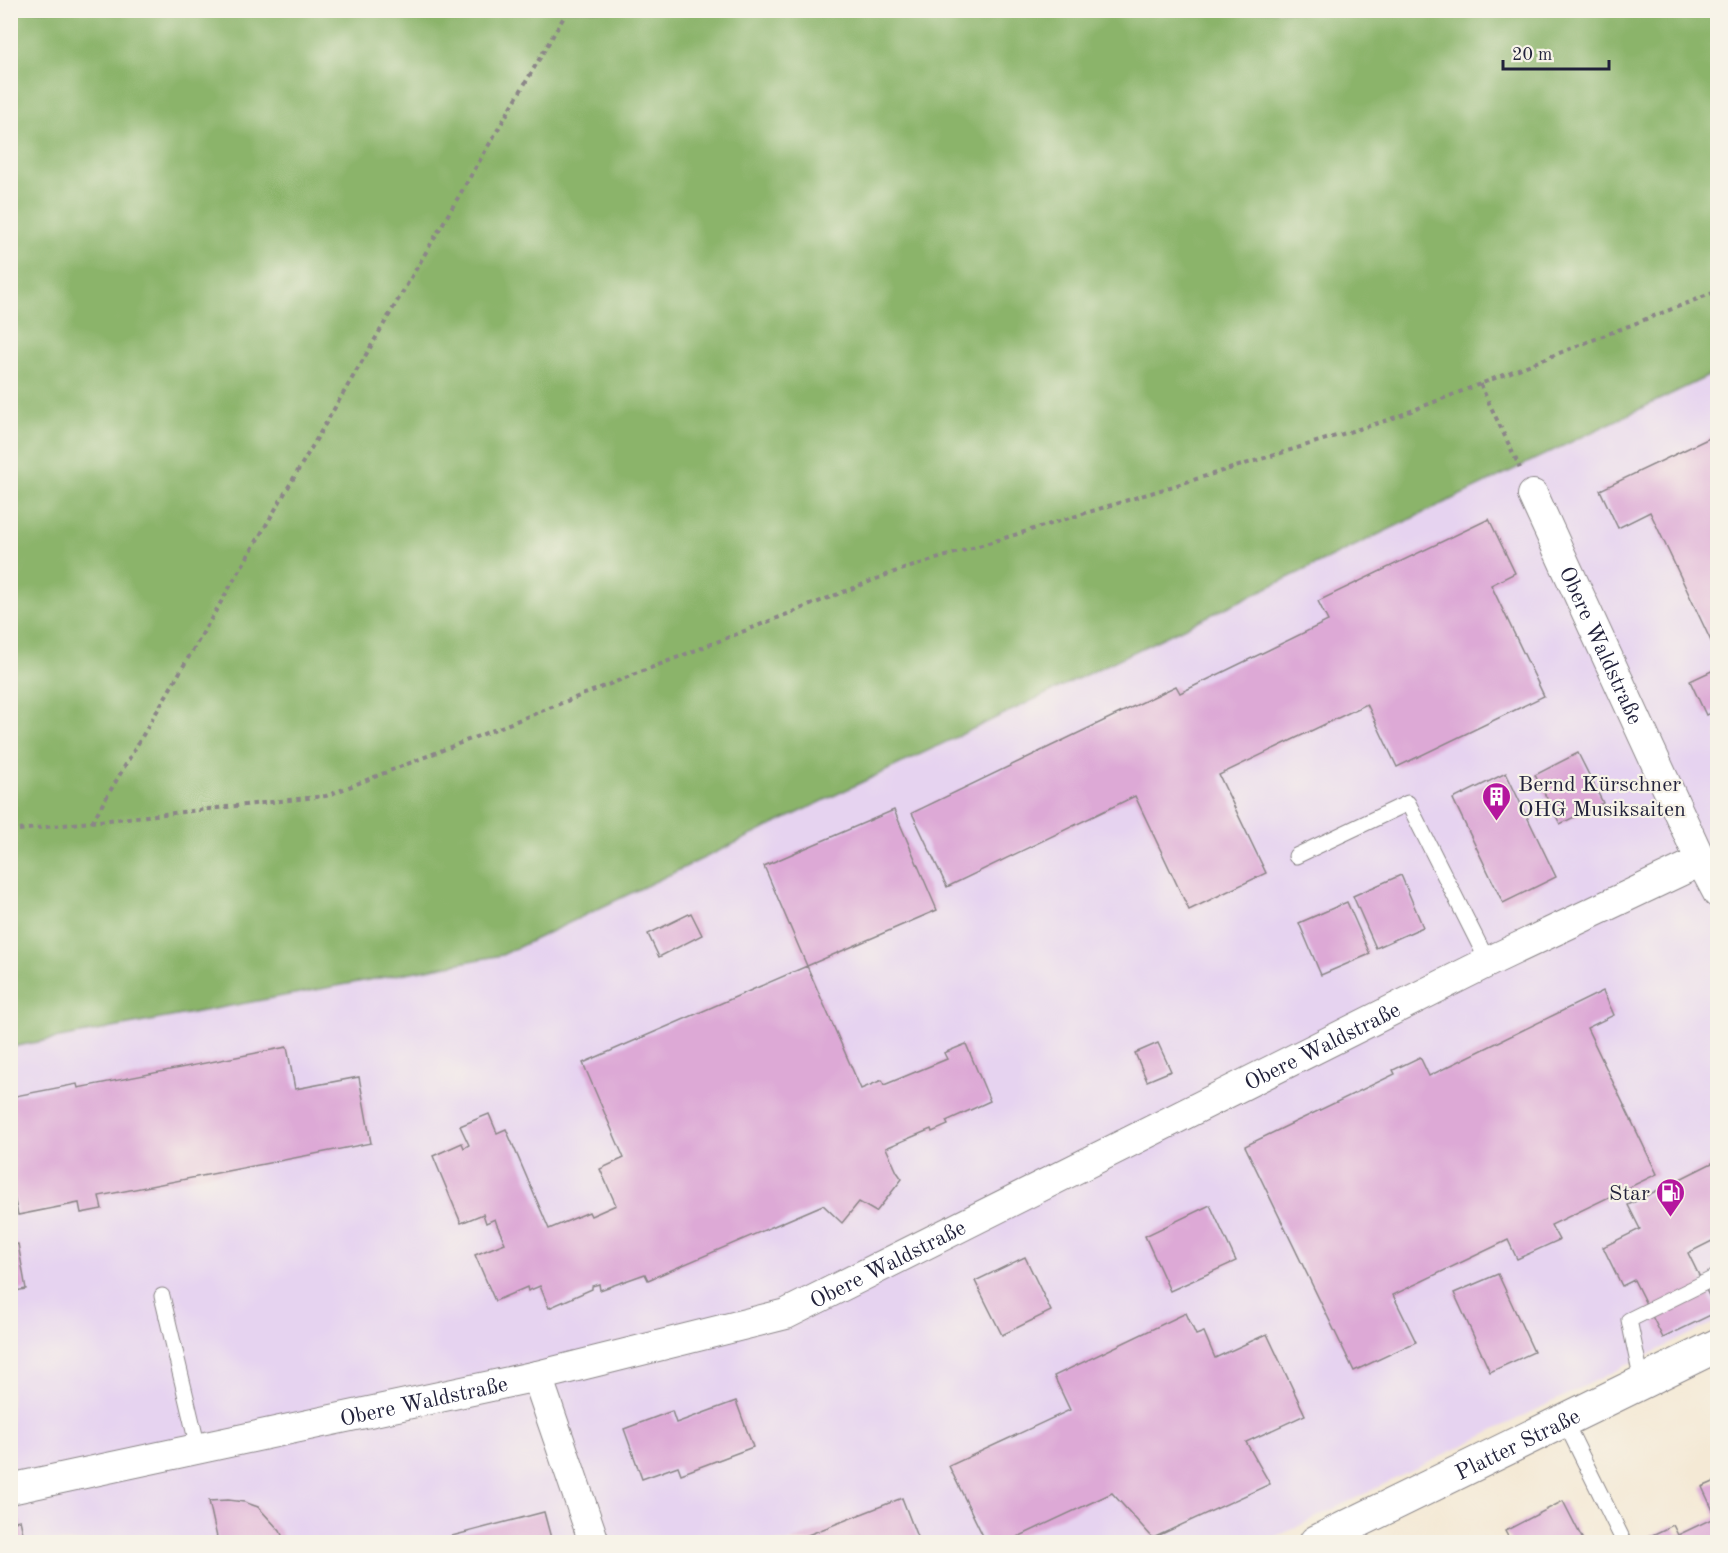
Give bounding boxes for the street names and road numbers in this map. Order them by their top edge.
street label: Obere Waldstraße [1554,563,1646,728]
street label: Obere Waldstraße [1241,999,1404,1095]
street label: Obere Waldstraße [807,1217,970,1313]
street label: Obere Waldstraße [338,1374,510,1431]
street label: Platter Straße [1452,1406,1584,1485]

